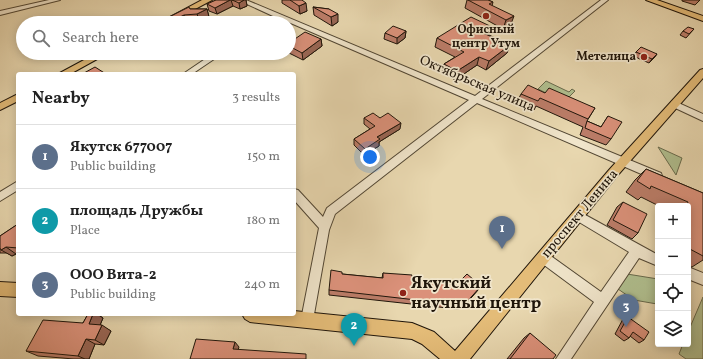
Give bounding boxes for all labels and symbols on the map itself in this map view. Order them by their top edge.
marker: Офисный центр Утум [481,11,491,21]
place label: Офисный центр Утум [452,22,520,52]
place label: Метелица [576,49,636,65]
street label: Октябрьская улица [416,51,538,117]
marker: Метелица [639,52,649,62]
your location [360,147,380,167]
street label: проспект Ленина [537,166,623,262]
pin: 1 [489,216,515,249]
place label: Якутский научный центр [411,272,542,315]
marker: Якутский научный центр [398,288,408,298]
pin: 3 [613,294,639,327]
pin: 2 [341,313,367,346]

